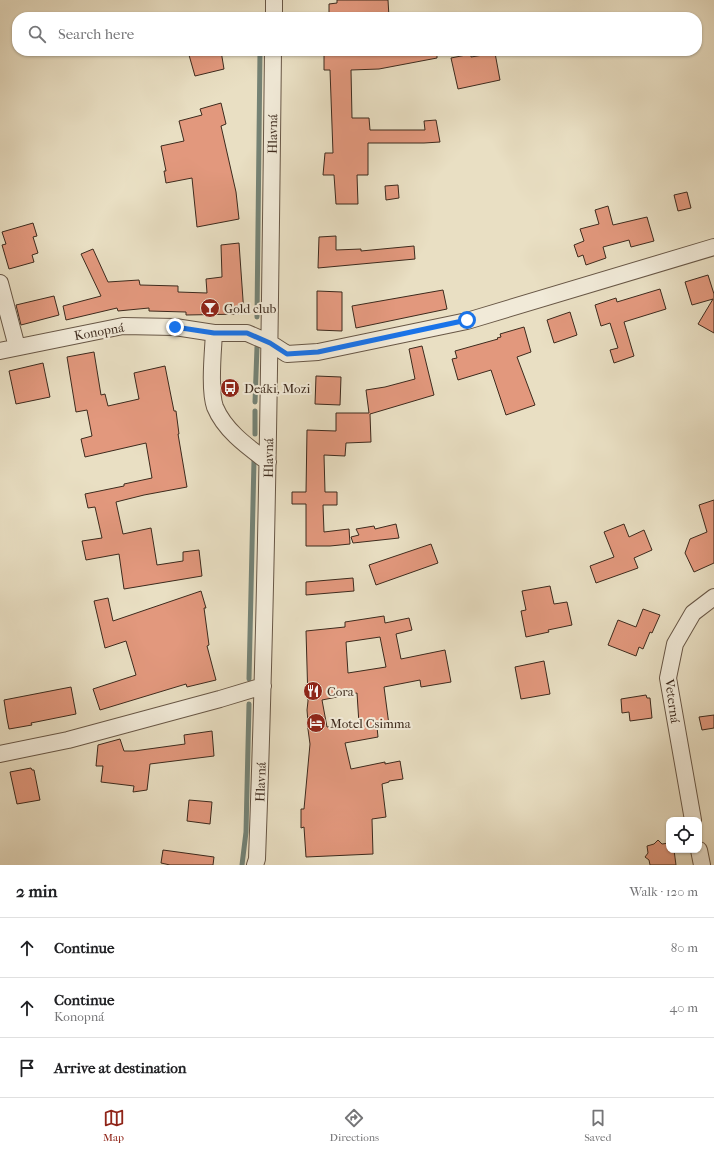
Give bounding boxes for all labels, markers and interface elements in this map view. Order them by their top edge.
search box [12,12,702,56]
icon: search [26,23,48,45]
text: Search here [58,25,134,43]
street label: Hlavná [265,113,280,154]
bar icon: Gold club [199,297,221,319]
place label: Gold club [224,301,277,316]
route start [458,311,476,329]
route end [166,318,184,336]
street label: Konopná [73,320,126,343]
bus stop icon: Deáki, Mozi [219,377,241,399]
place label: Deáki, Mozi [244,381,310,396]
street label: Hlavná [261,437,276,478]
street label: Veterná [662,677,683,725]
restaurant icon: Cora [302,680,324,702]
place label: Cora [327,684,355,699]
hotel icon: Motel Csimma [305,712,327,734]
place label: Motel Csimma [330,716,412,731]
street label: Hlavná [252,761,269,802]
map controls [666,817,702,853]
button: locate [666,817,702,853]
text: 2 min [16,881,57,901]
text: Walk · 120 m [630,884,698,899]
icon: ahead [16,937,38,959]
text: Continue [54,939,114,957]
text: 80 m [671,940,698,955]
text: Continue [54,991,114,1009]
icon: ahead [16,997,38,1019]
text: 40 m [670,1000,698,1015]
text: Konopná [54,1009,104,1024]
icon: arrive [16,1057,38,1079]
text: Arrive at destination [54,1059,186,1077]
tab: Map [103,1107,125,1144]
tab: Directions [330,1107,379,1144]
tab: Saved [584,1107,611,1144]

